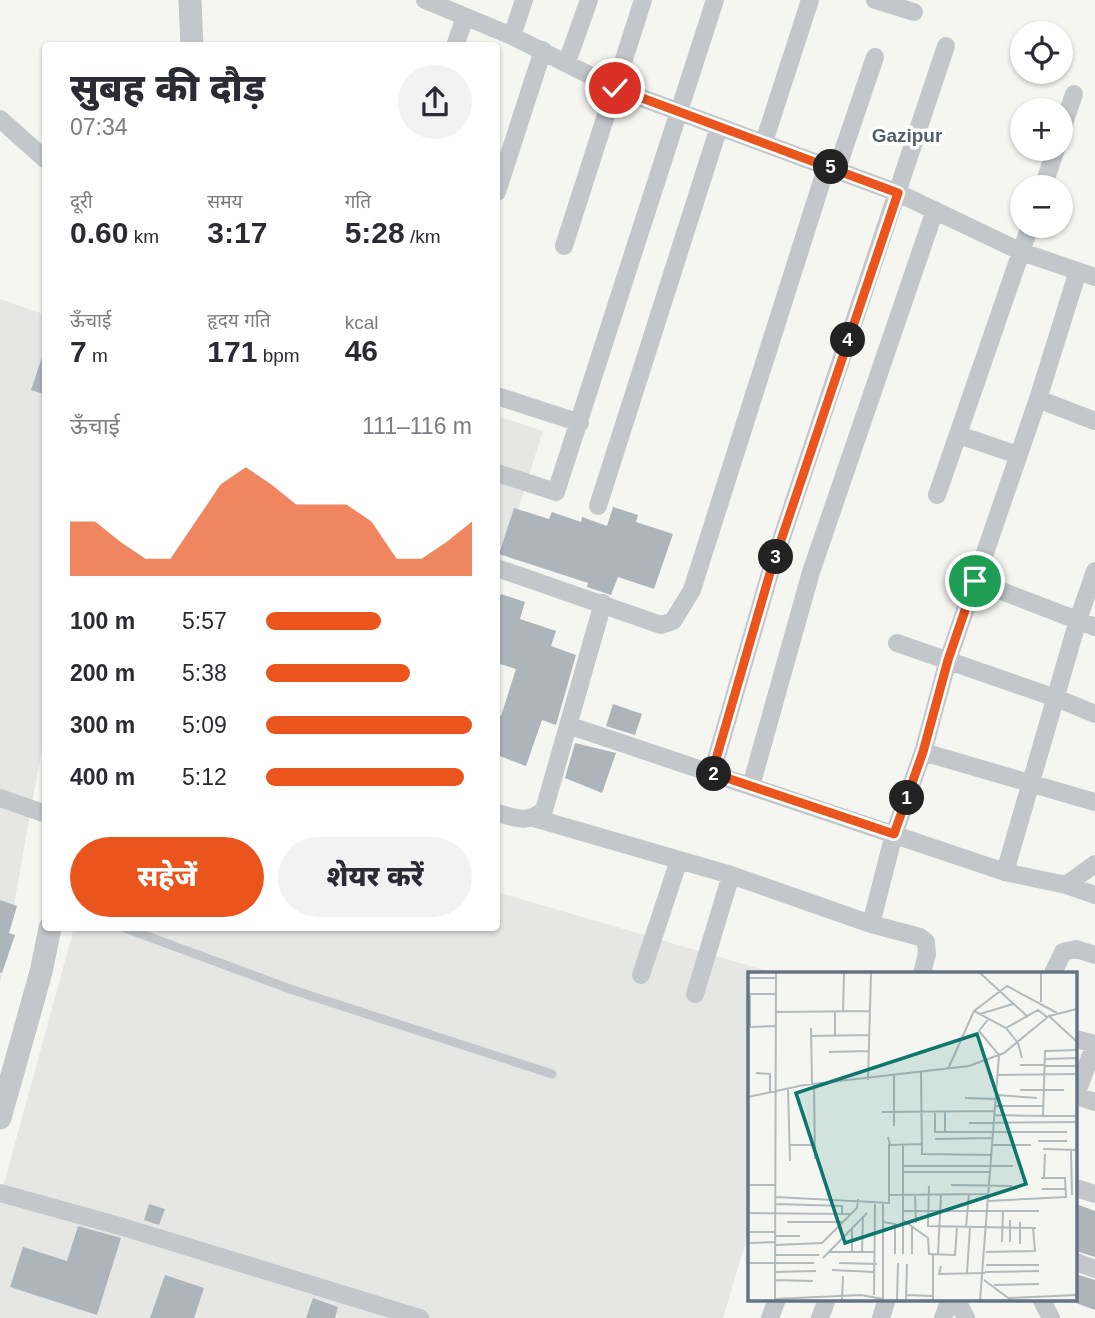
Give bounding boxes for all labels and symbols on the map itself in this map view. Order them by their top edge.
pin [585,58,645,118]
district label: Gazipur [872,125,943,146]
pin: 5 [814,150,848,184]
pin: 4 [830,322,866,358]
pin: 3 [758,540,794,574]
pin [945,551,1005,611]
pin: 2 [696,756,732,792]
pin: 1 [890,780,925,816]
inset map [748,972,1078,1300]

